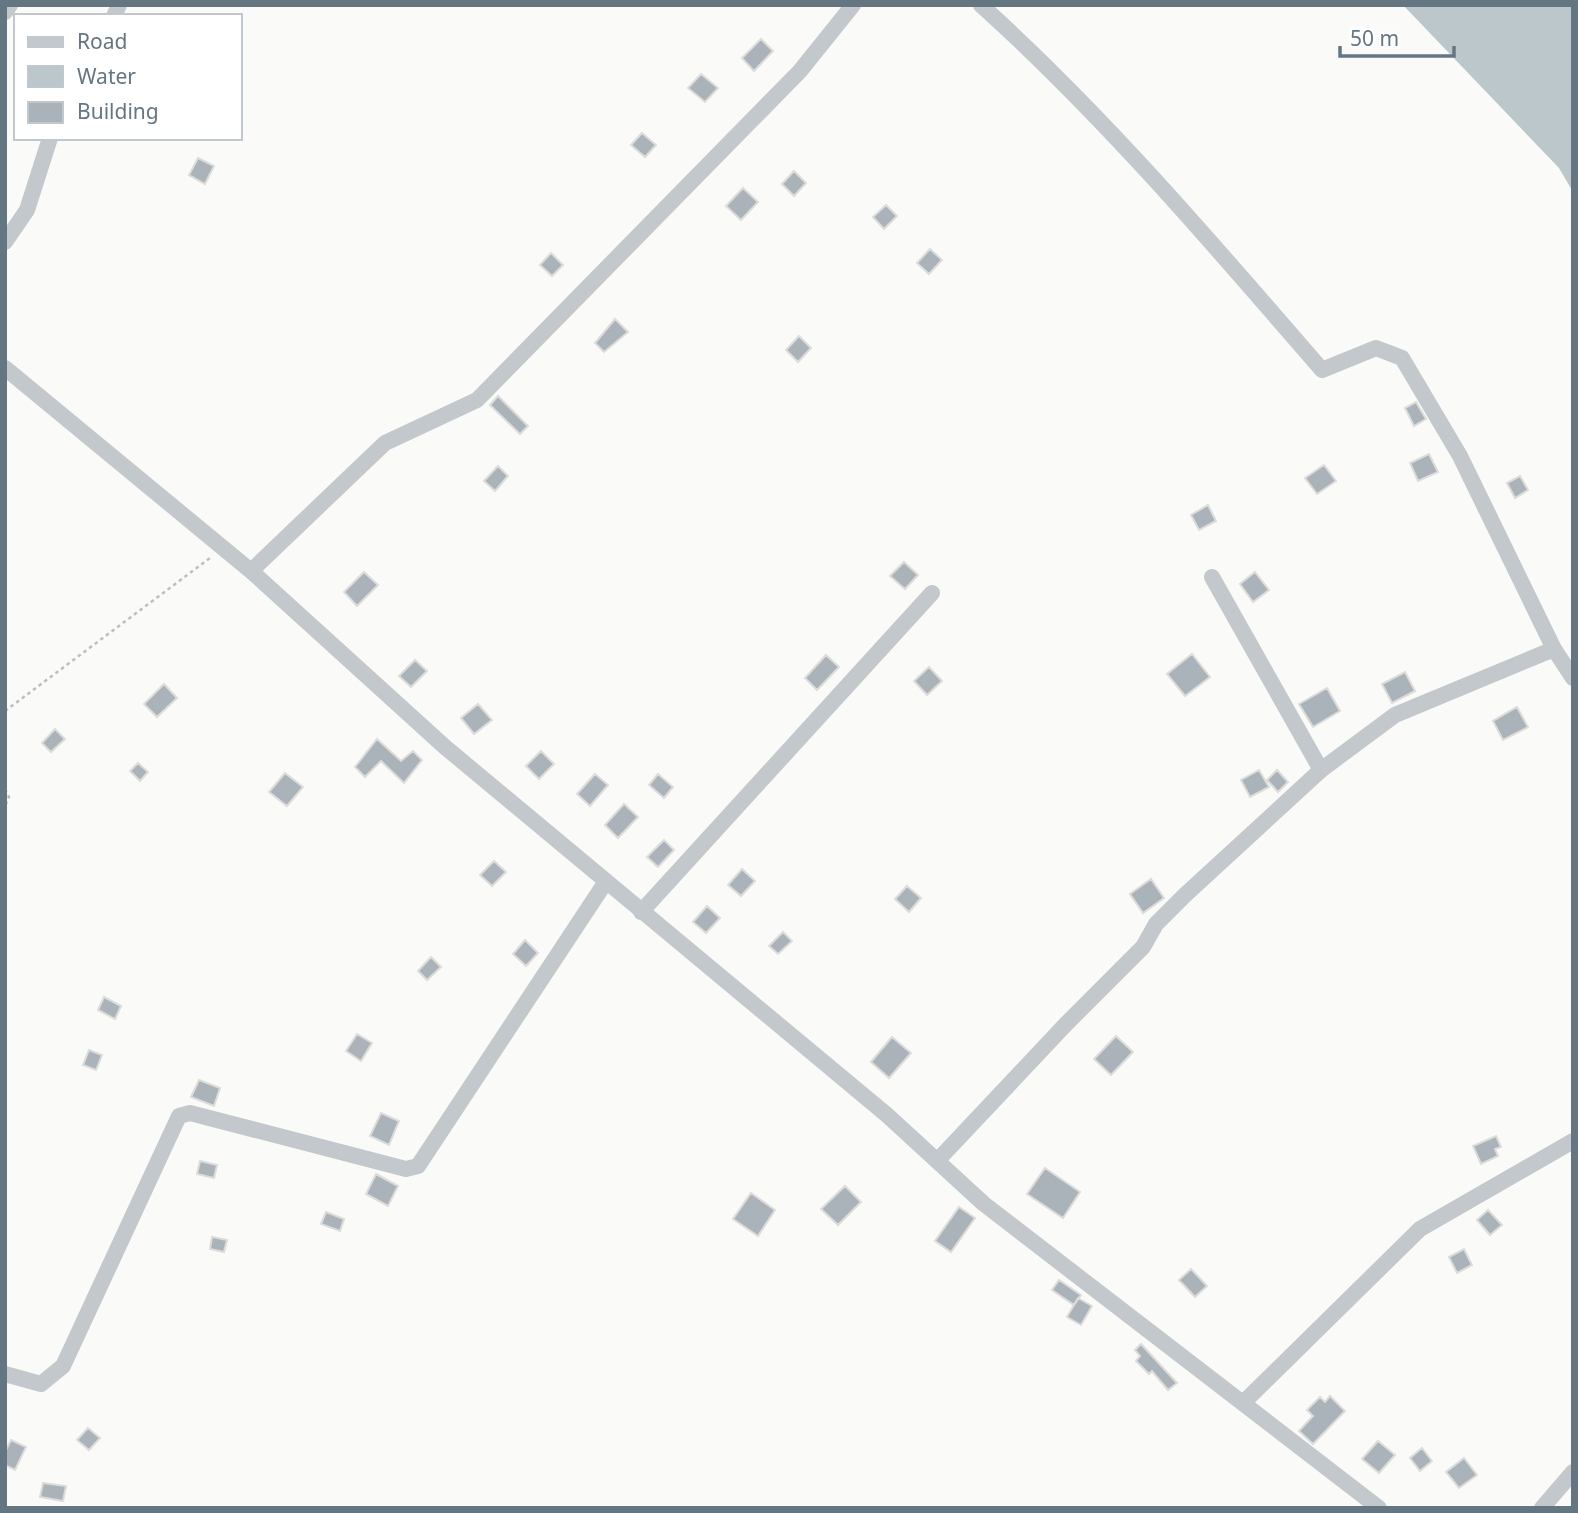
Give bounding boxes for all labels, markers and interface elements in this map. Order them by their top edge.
legend [14,14,242,140]
scale bar [1340,14,1454,58]
text: 50 m [1350,24,1399,52]
text: Road [77,27,127,55]
text: Water [77,62,136,90]
text: Building [77,97,159,125]

